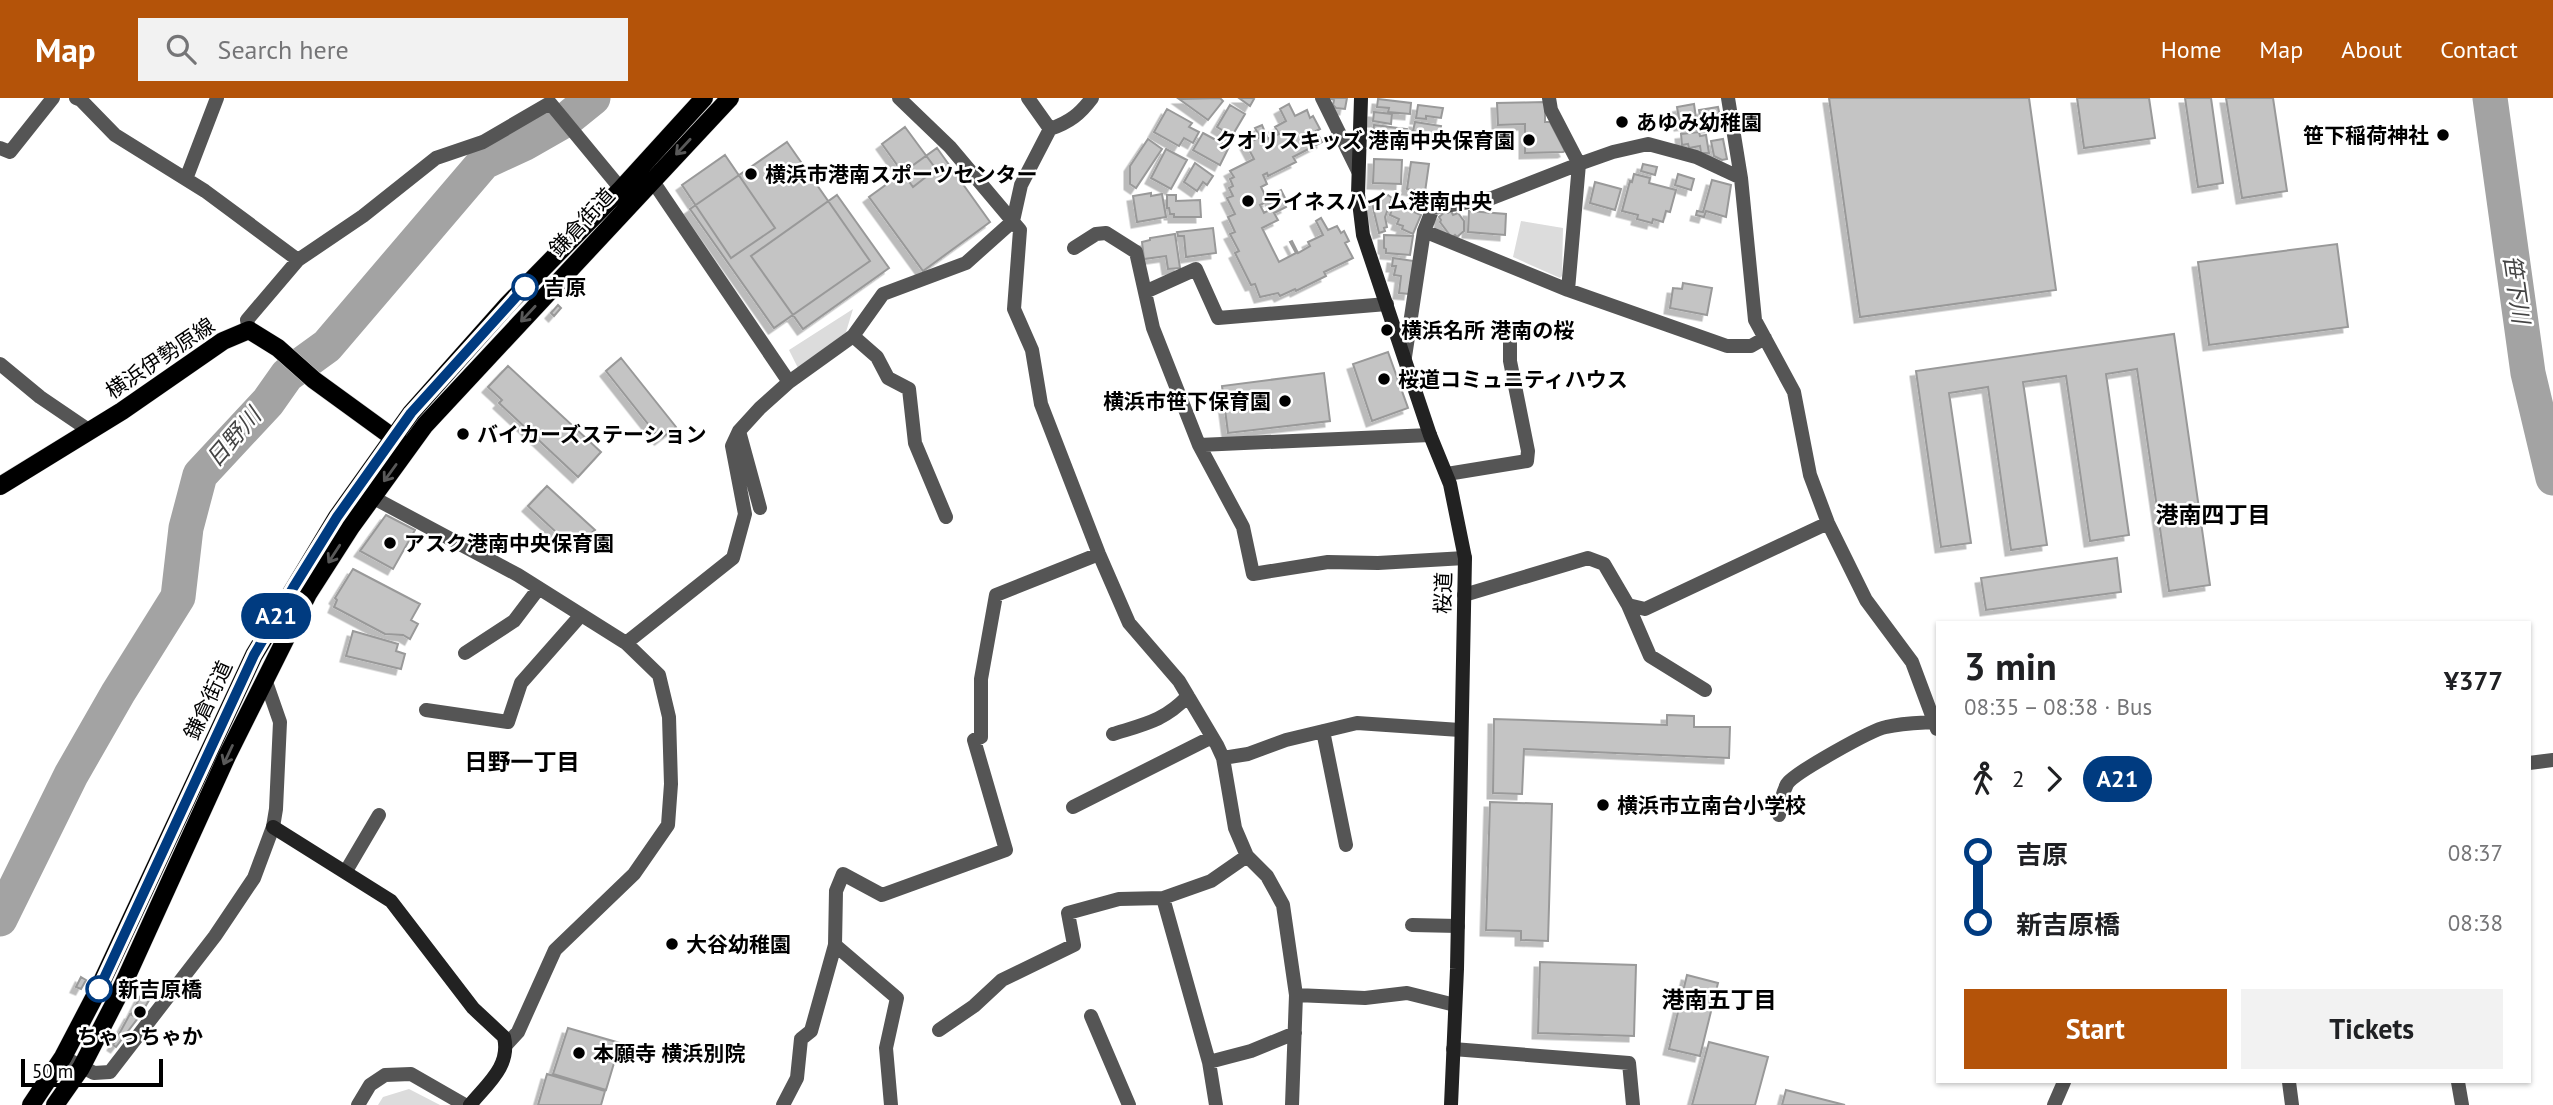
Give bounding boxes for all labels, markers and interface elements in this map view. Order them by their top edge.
search box [138,18,628,81]
text: Map [35,28,96,71]
icon: search [162,30,200,68]
text: Search here [218,33,349,66]
text: Home [2161,34,2221,65]
text: Map [2259,34,2303,65]
text: About [2341,34,2402,65]
text: Contact [2440,34,2518,65]
place label: あゆみ幼稚園 [1636,109,1762,136]
marker: あゆみ幼稚園 [1614,114,1630,130]
place label: 笹下稲荷神社 [2303,122,2429,149]
place label: クオリスキッズ 港南中央保育園 [1216,127,1515,154]
marker: 笹下稲荷神社 [2435,127,2451,143]
marker: クオリスキッズ 港南中央保育園 [1521,132,1537,148]
one-way arrow [675,138,691,156]
place label: 横浜市港南スポーツセンター [765,161,1038,188]
marker: 横浜市港南スポーツセンター [743,166,759,182]
street label: 鎌倉街道 [543,182,621,262]
place label: ライネスハイム港南中央 [1262,188,1492,215]
marker: ライネスハイム港南中央 [1240,193,1256,209]
water label: 笹下川 [2498,253,2537,328]
marker: 吉原 [512,274,538,300]
place label: 吉原 [544,274,586,301]
one-way arrow [520,305,536,323]
street label: 横浜伊勢原線 [100,312,220,404]
place label: 横浜名所 港南の桜 [1401,317,1574,344]
marker: 横浜名所 港南の桜 [1379,322,1395,338]
place label: 桜道コミュニティハウス [1398,366,1628,393]
marker: 桜道コミュニティハウス [1376,371,1392,387]
place label: 横浜市笹下保育園 [1103,388,1271,415]
marker: 横浜市笹下保育園 [1277,393,1293,409]
water label: 日野川 [199,399,269,473]
place label: バイカーズステーション [477,421,707,448]
marker: バイカーズステーション [455,426,471,442]
one-way arrow [383,463,397,482]
district label: 港南四丁目 [2156,500,2271,529]
place label: アスク港南中央保育園 [404,530,614,557]
marker: アスク港南中央保育園 [382,535,398,551]
one-way arrow [326,543,340,563]
street label: 桜道 [1429,572,1457,614]
line badge: A21 [236,593,316,639]
text: A21 [255,600,297,631]
text: 3 min [1964,641,2057,690]
street label: 鎌倉街道 [178,656,238,744]
text: ¥377 [2444,664,2503,697]
text: 08:35 – 08:38 · Bus [1964,692,2152,721]
one-way arrow [220,744,234,765]
district label: 日野一丁目 [465,747,580,776]
icon: walk [1964,760,2002,798]
icon: forward [2035,760,2073,798]
text: A21 [2097,763,2138,794]
text: 2 [2012,764,2025,793]
place label: 横浜市立南台小学校 [1617,792,1806,819]
marker: 横浜市立南台小学校 [1595,797,1611,813]
text: 吉原 [2016,838,2068,871]
text: 08:37 [2448,838,2503,867]
text: 新吉原橋 [2016,908,2120,941]
text: 08:38 [2448,908,2503,937]
place label: 大谷幼稚園 [686,931,791,958]
marker: 大谷幼稚園 [664,936,680,952]
marker: 新吉原橋 [86,976,112,1002]
place label: 新吉原橋 [118,976,202,1003]
district label: 港南五丁目 [1662,985,1777,1014]
button: Start [1964,989,2227,1069]
button: Tickets [2241,989,2503,1069]
marker: ちゃっちゃか [132,1004,148,1020]
place label: ちゃっちゃか [77,1023,203,1050]
place label: 本願寺 横浜別院 [593,1040,745,1067]
marker: 本願寺 横浜別院 [571,1045,587,1061]
scale bar [21,1056,163,1088]
text: 50 m [32,1059,73,1083]

